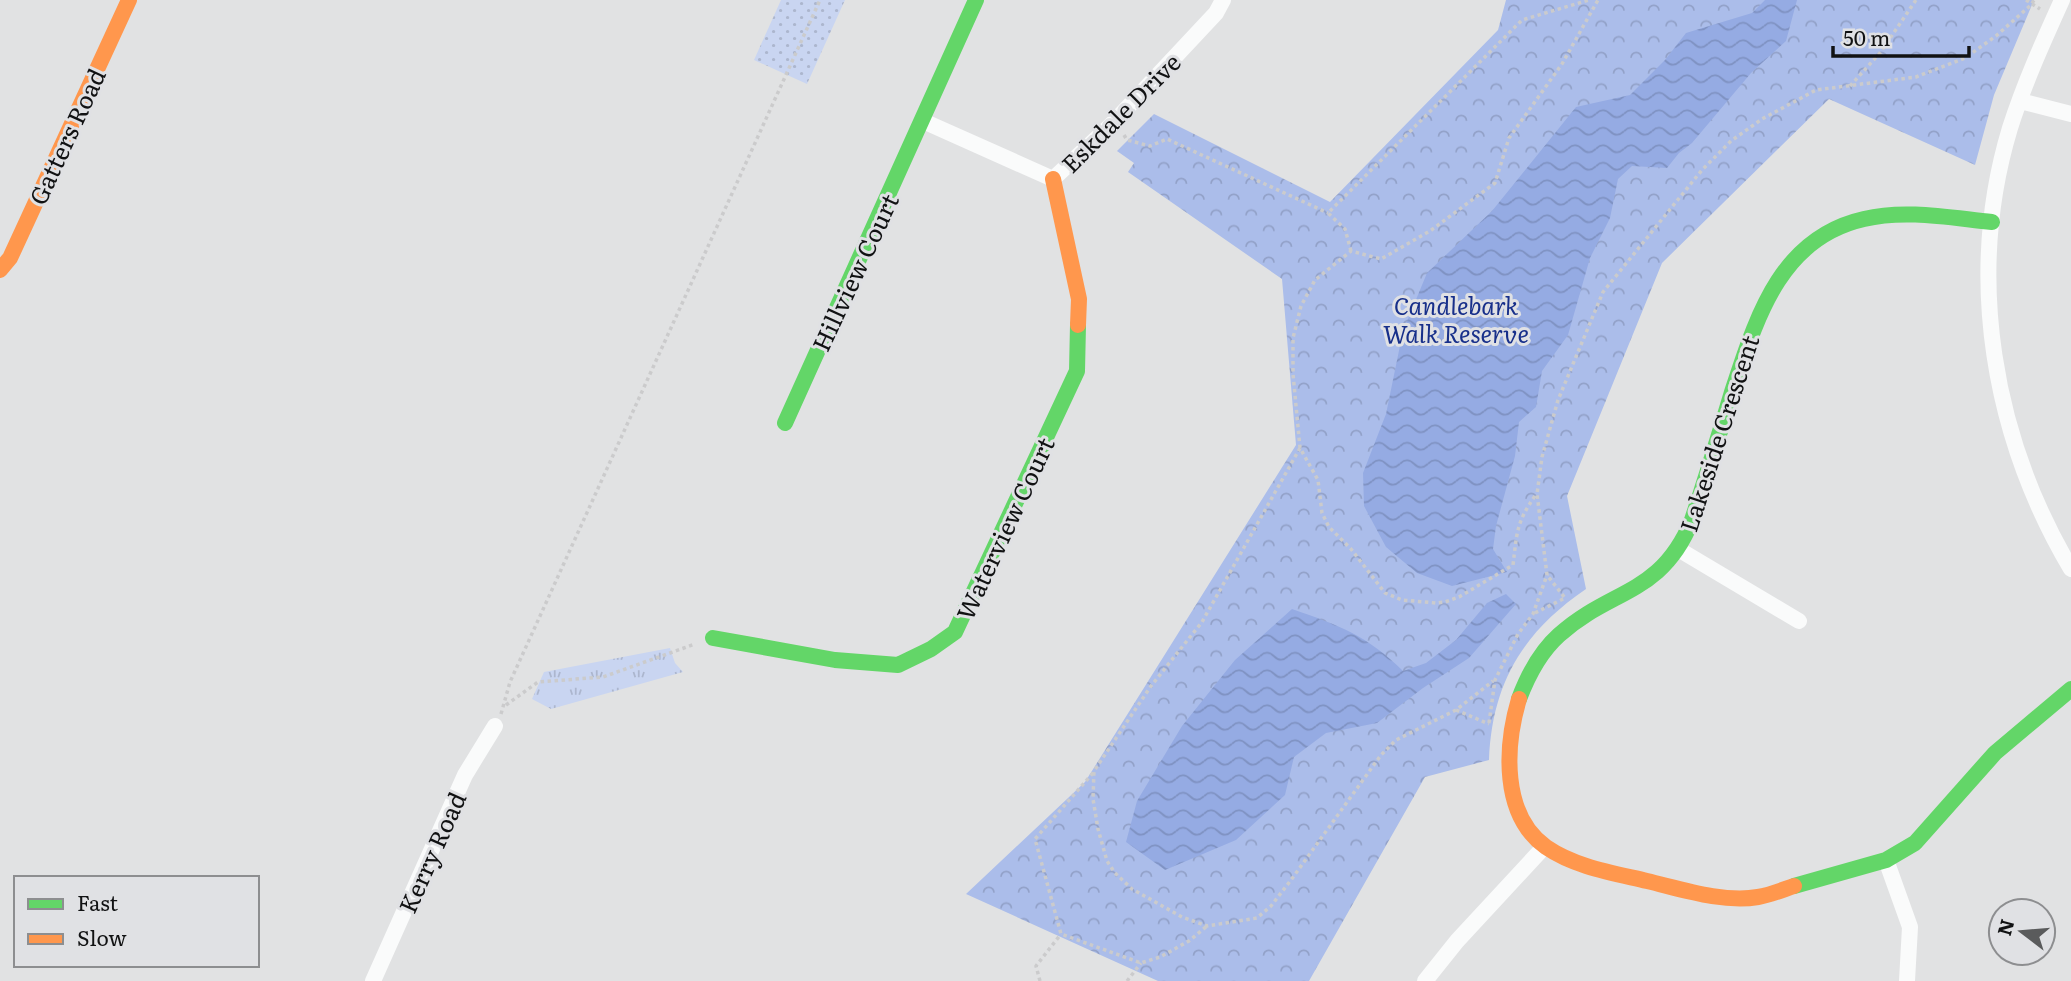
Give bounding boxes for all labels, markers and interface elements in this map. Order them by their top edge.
scale bar [1833,14,1969,58]
text: 50 m [1843,21,1890,52]
street label: Eskdale Drive [1052,44,1188,180]
street label: Gatters Road [19,62,113,210]
street label: Hillview Court [802,187,906,357]
park label: Candlebark Walk Reserve [1383,287,1529,350]
street label: Lakeside Crescent [1670,330,1766,536]
street label: Waterview Court [946,431,1062,625]
street label: Kerry Road [389,786,473,918]
legend [14,876,259,967]
text: Fast [77,886,118,917]
north arrow [1987,897,2057,967]
text: N [1989,915,2020,939]
text: Slow [77,921,127,952]

